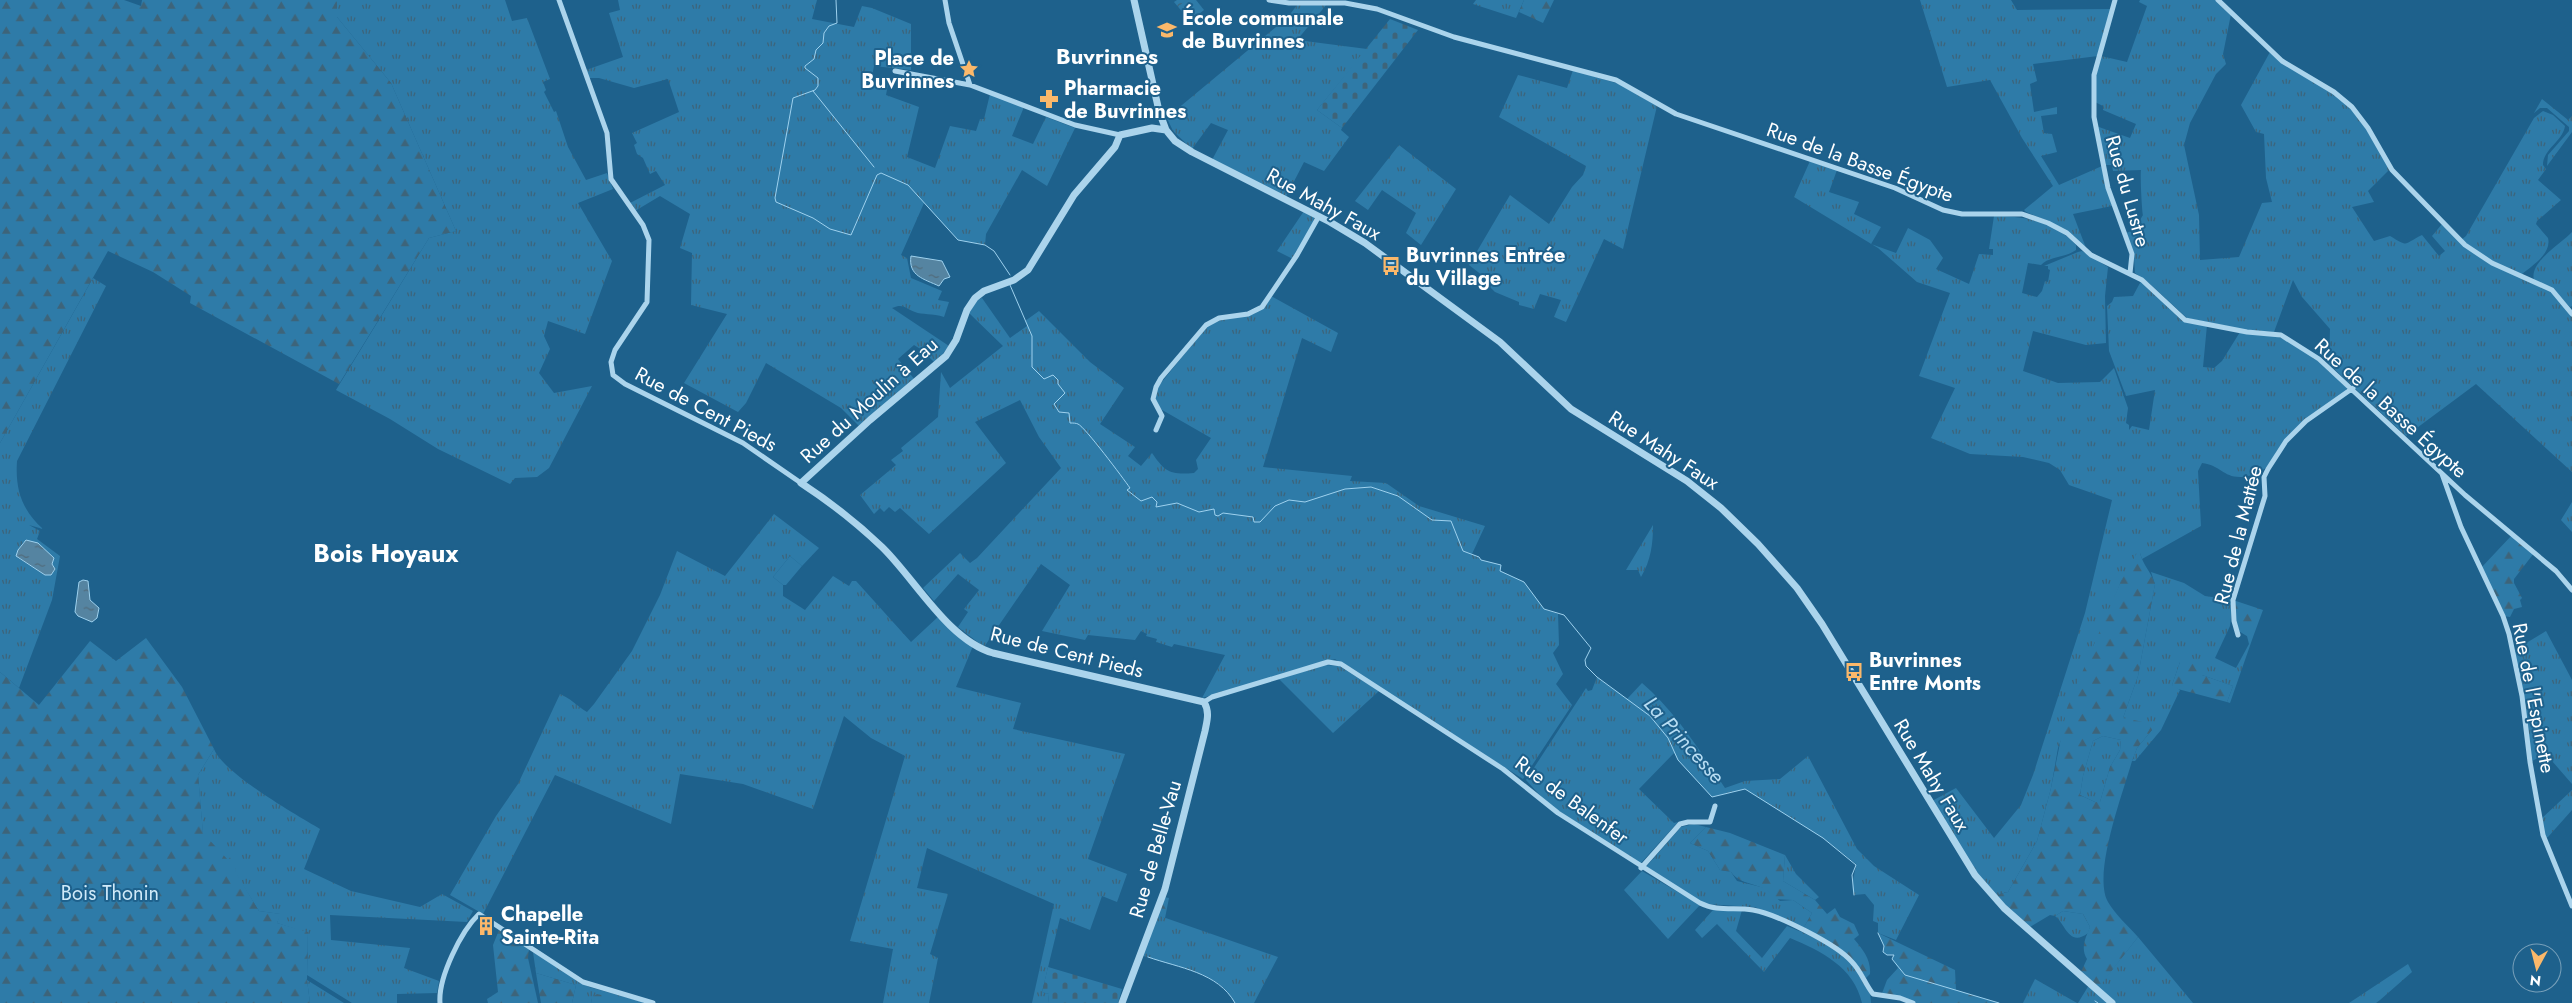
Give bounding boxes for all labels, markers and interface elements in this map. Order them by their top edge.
place label: École communale de Buvrinnes [1182,3,1344,56]
school or university icon: École communale de Buvrinnes [1156,19,1178,41]
district label: Buvrinnes [1056,40,1158,72]
place label: Place de Buvrinnes [861,44,954,96]
place icon: Place de Buvrinnes [958,58,980,80]
place label: Pharmacie de Buvrinnes [1064,74,1186,126]
pharmacy icon: Pharmacie de Buvrinnes [1038,88,1060,110]
street label: Rue de la Basse Égypte [1762,115,1957,210]
street label: Rue du Lustre [2098,132,2157,250]
street label: Rue Mahy Faux [1261,161,1387,248]
place label: Buvrinnes Entrée du Village [1406,241,1565,293]
bus stop icon: Buvrinnes Entrée du Village [1380,255,1402,277]
street label: Rue du Moulin à Eau [794,330,945,470]
street label: Rue de la Basse Égypte [2308,332,2474,485]
street label: Rue de Cent Pieds [630,360,782,459]
street label: Rue Mahy Faux [1603,404,1725,497]
street label: Rue de la Mattée [2207,463,2270,607]
district label: Bois Hoyaux [313,535,459,571]
street label: Rue de Cent Pieds [987,619,1147,686]
street label: Rue de l'Espinette [2505,621,2562,776]
place label: Buvrinnes Entre Monts [1869,646,1981,698]
bus stop icon: Buvrinnes Entre Monts [1843,661,1865,683]
water label: La Princesse [1637,690,1732,791]
street label: Rue Mahy Faux [1886,713,1977,838]
street label: Rue de Balenfer [1509,749,1635,852]
street label: Rue de Belle-Vau [1122,777,1189,921]
park label: Bois Thonin [61,879,159,908]
place label: Chapelle Sainte-Rita [501,900,599,952]
building icon: Chapelle Sainte-Rita [475,915,497,937]
north arrow [2512,943,2562,993]
text: N [2529,970,2542,992]

